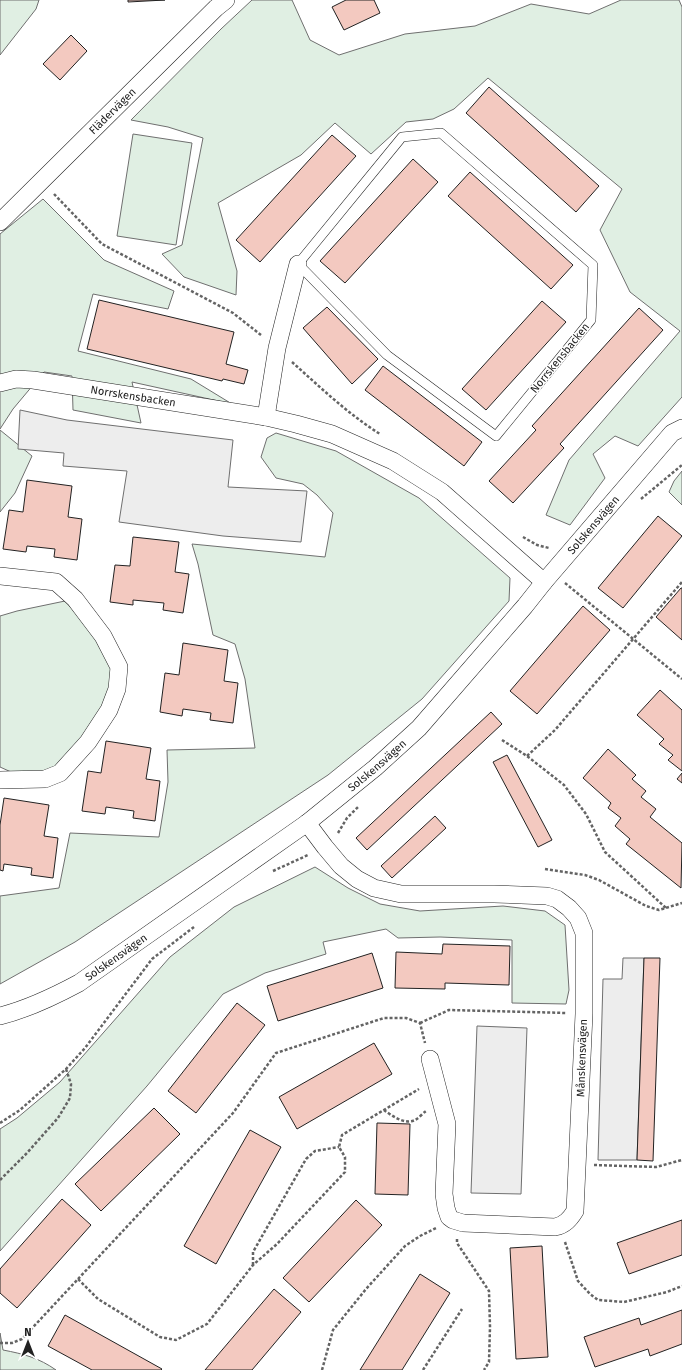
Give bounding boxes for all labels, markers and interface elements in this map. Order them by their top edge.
street label: Flädervägen [86,85,138,137]
street label: Norrskensbacken [528,320,592,396]
street label: Norrskensbacken [90,383,177,409]
street label: Solskensvägen [565,493,622,557]
street label: Solskensvägen [345,737,409,794]
street label: Solskensvägen [82,931,150,983]
street label: Månskensvägen [574,1019,590,1097]
north arrow [8,1322,48,1362]
text: N [24,1326,32,1339]

